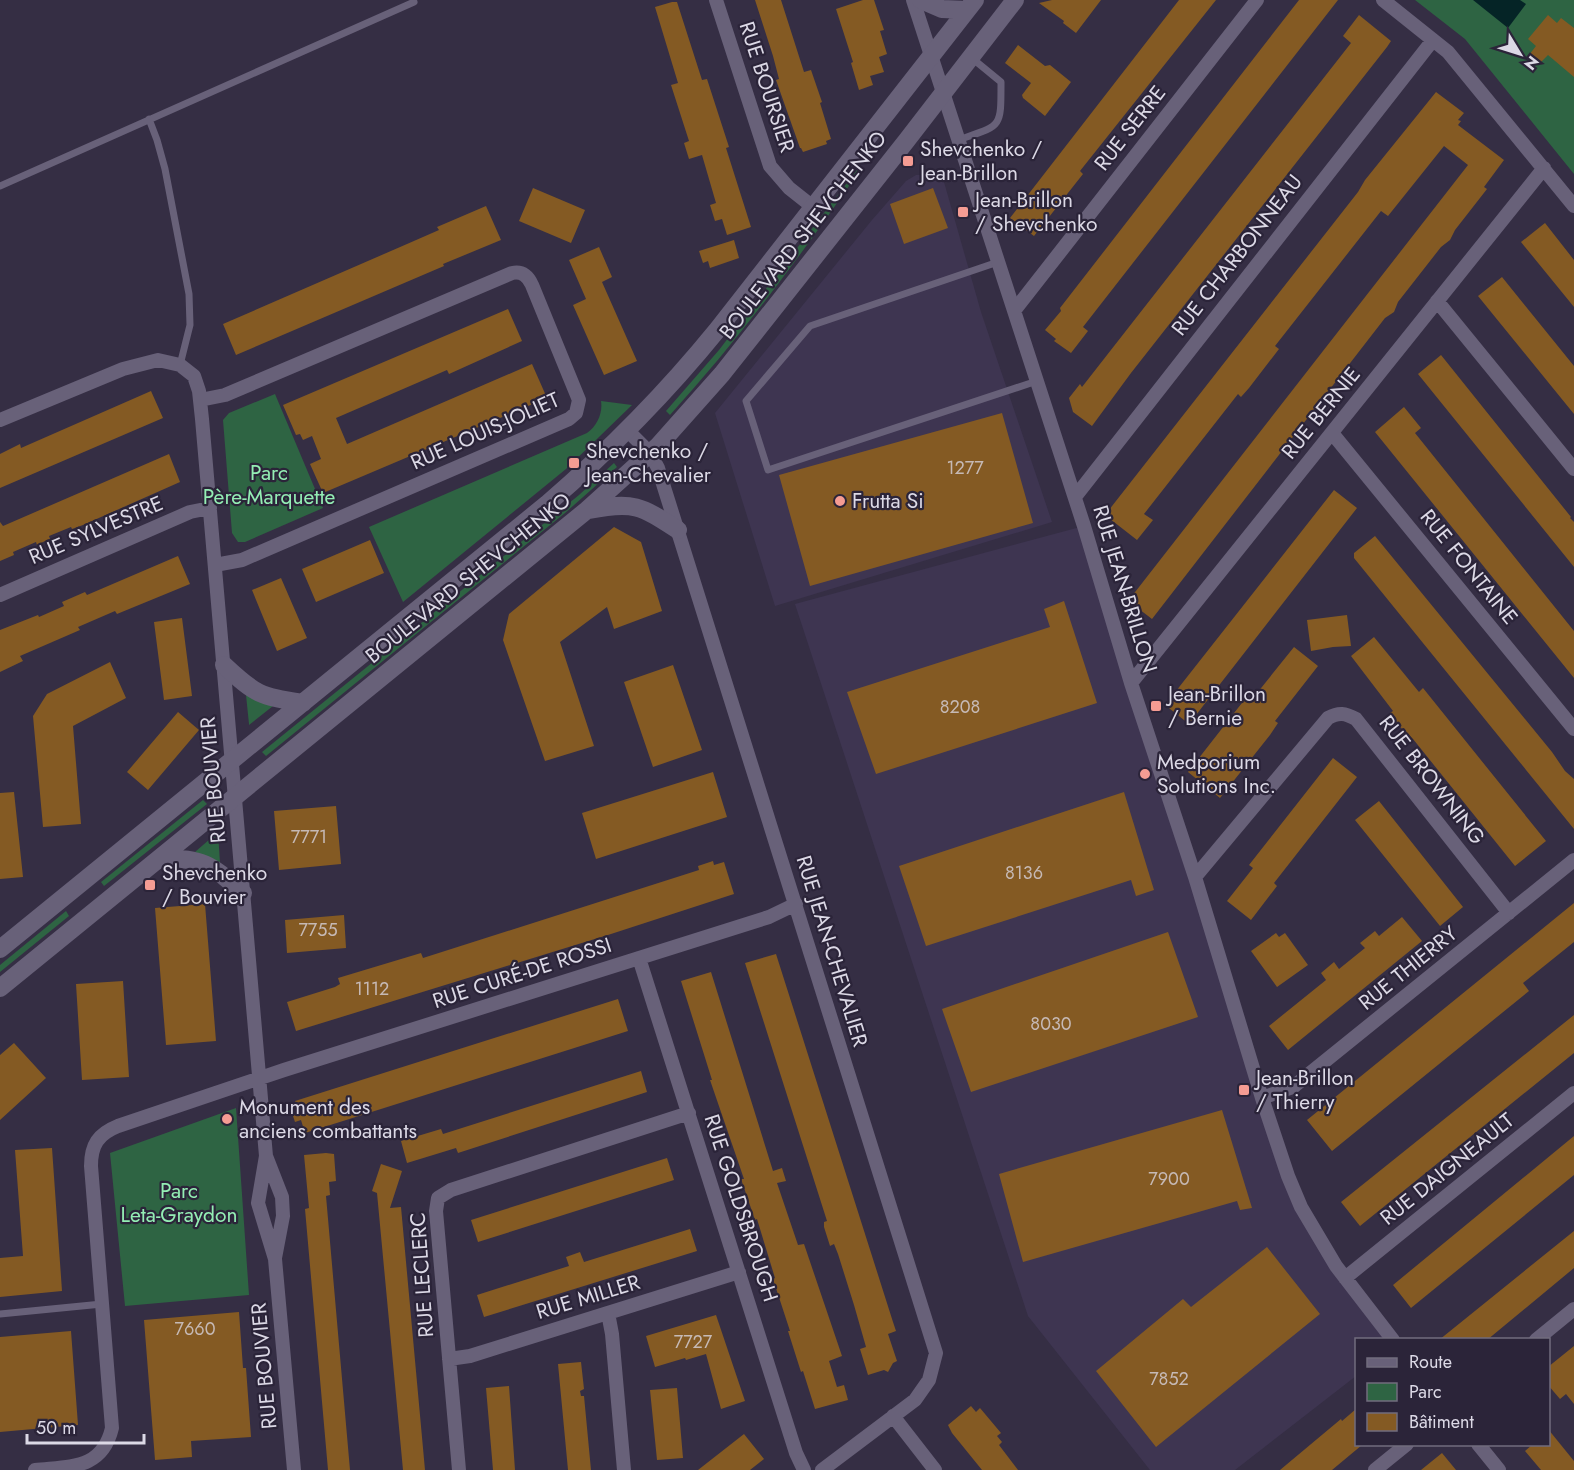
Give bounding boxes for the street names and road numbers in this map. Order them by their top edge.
street label: RUE BOURSIER [732,18,802,157]
street label: RUE SERRE [1087,79,1173,177]
street label: BOULEVARD SHEVCHENKO [712,125,894,345]
street label: RUE CHARBONNEAU [1164,168,1310,342]
street label: RUE BERNIE [1274,361,1368,465]
street label: RUE LOUIS-JOLIET [406,385,564,477]
street label: BOULEVARD SHEVCHENKO [359,486,577,670]
street label: RUE SYLVESTRE [24,488,168,572]
street label: RUE JEAN-BRILLON [1085,502,1165,676]
street label: RUE FONTAINE [1413,503,1525,631]
street label: RUE BROWNING [1372,709,1492,851]
street label: RUE BOUVIER [193,715,233,844]
street label: RUE JEAN-CHEVALIER [789,852,875,1050]
street label: RUE THIERRY [1352,919,1464,1017]
street label: RUE CURÉ-DE ROSSI [429,930,615,1016]
street label: RUE DAIGNEAULT [1374,1106,1520,1232]
street label: RUE GOLDSBROUGH [697,1110,785,1306]
street label: RUE LECLERC [403,1211,441,1339]
street label: RUE MILLER [532,1267,644,1327]
street label: RUE BOUVIER [244,1301,284,1430]

